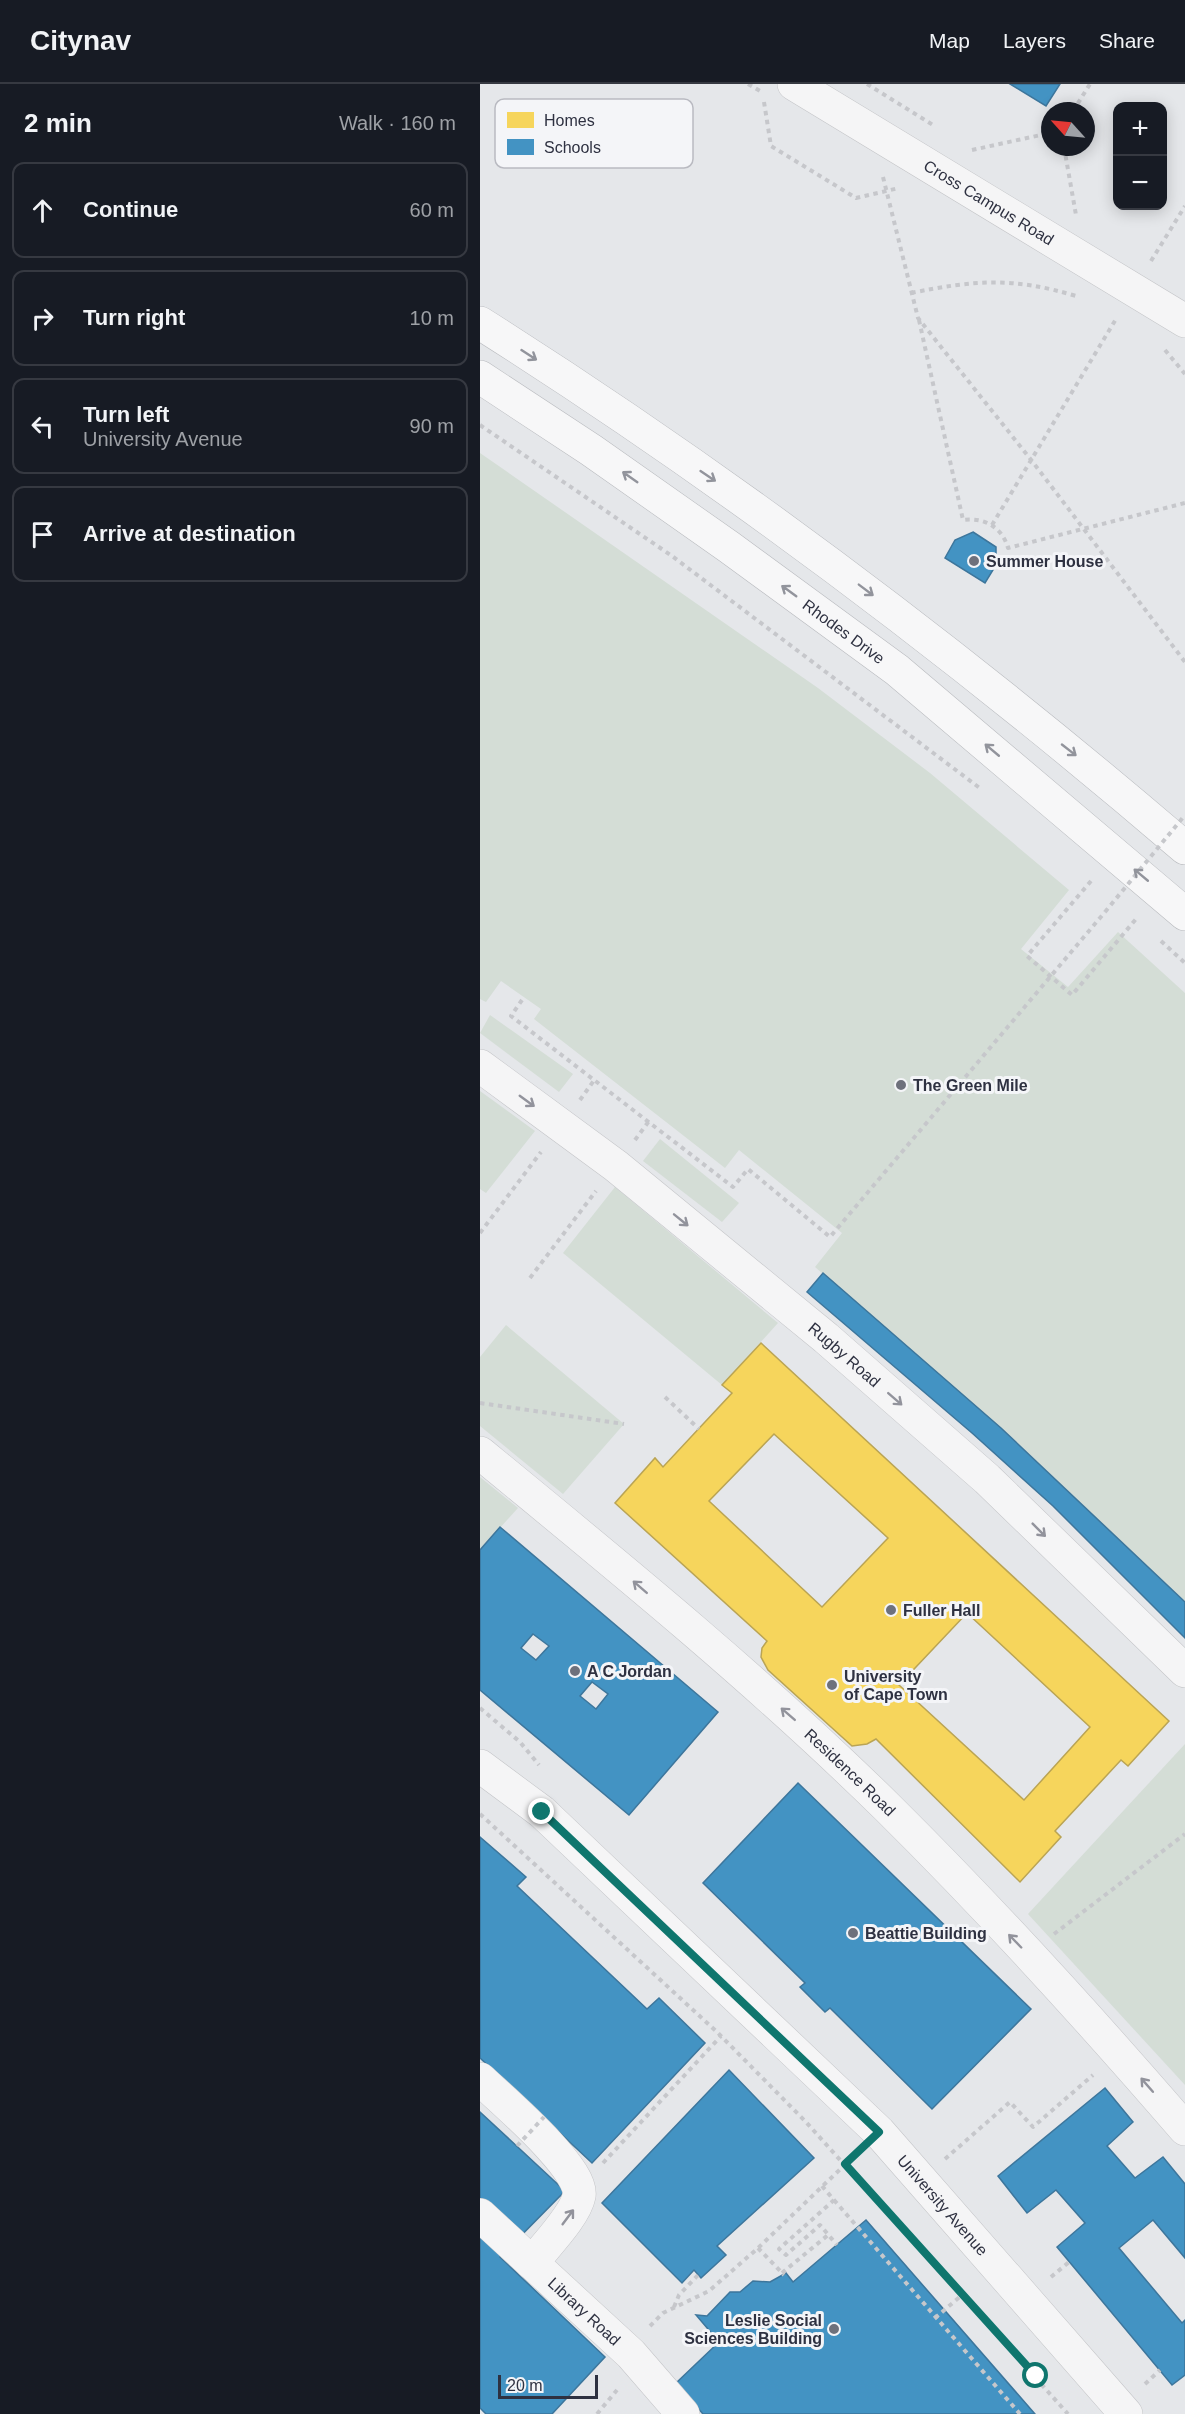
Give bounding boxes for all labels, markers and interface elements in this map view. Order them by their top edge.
text: Citynav [30,25,131,56]
text: Map [929,29,970,52]
text: Layers [1003,29,1066,52]
text: Share [1099,29,1155,52]
legend [495,99,693,168]
north arrow [1041,102,1095,156]
map controls [1113,102,1167,210]
button: + [1113,102,1167,156]
text: 2 min [24,108,92,138]
text: Walk · 160 m [339,112,456,134]
text: Homes [544,112,595,129]
text: Schools [544,139,601,156]
street label: Cross Campus Road [921,156,1057,248]
button: − [1113,156,1167,210]
icon: ahead [26,194,59,227]
text: Continue [83,197,178,222]
text: 60 m [410,199,454,221]
icon: right [26,302,59,335]
text: Turn right [83,305,185,330]
text: 10 m [410,307,454,329]
one-way arrow [520,349,537,361]
text: Turn left [83,402,169,427]
icon: left [26,410,59,443]
text: 90 m [410,415,454,437]
text: University Avenue [83,428,243,450]
one-way arrow [700,469,717,482]
one-way arrow [622,471,639,483]
icon: arrive [26,518,59,551]
text: Arrive at destination [83,521,296,546]
place label: Summer House [986,553,1103,570]
marker: Summer House [967,554,981,568]
one-way arrow [781,584,797,597]
one-way arrow [858,584,874,597]
street label: Rhodes Drive [800,596,888,667]
one-way arrow [984,743,1000,756]
one-way arrow [1060,744,1076,757]
one-way arrow [1133,868,1149,881]
place label: The Green Mile [913,1077,1028,1094]
marker: The Green Mile [894,1078,908,1092]
one-way arrow [519,1095,535,1107]
one-way arrow [673,1213,689,1226]
street label: Rugby Road [805,1319,884,1390]
one-way arrow [887,1392,902,1406]
one-way arrow [1032,1523,1047,1538]
one-way arrow [633,1580,648,1594]
place label: Fuller Hall [903,1602,980,1619]
marker: Fuller Hall [884,1603,898,1617]
place label: A C Jordan [587,1663,672,1680]
marker: A C Jordan [568,1664,582,1678]
place label: University of Cape Town [844,1668,948,1703]
marker: University of Cape Town [825,1678,839,1692]
one-way arrow [780,1708,796,1721]
street label: Residence Road [802,1725,899,1819]
route end [528,1798,554,1824]
place label: Beattie Building [865,1925,987,1942]
marker: Beattie Building [846,1926,860,1940]
one-way arrow [1007,1934,1022,1949]
one-way arrow [1140,2078,1154,2093]
street label: University Avenue [894,2151,992,2259]
one-way arrow [561,2209,574,2225]
street label: Library Road [545,2274,624,2348]
place label: Leslie Social Sciences Building [684,2312,822,2347]
marker: Leslie Social Sciences Building [827,2322,841,2336]
route start [1022,2362,1048,2388]
scale bar [498,2372,598,2400]
text: 20 m [507,2377,543,2394]

